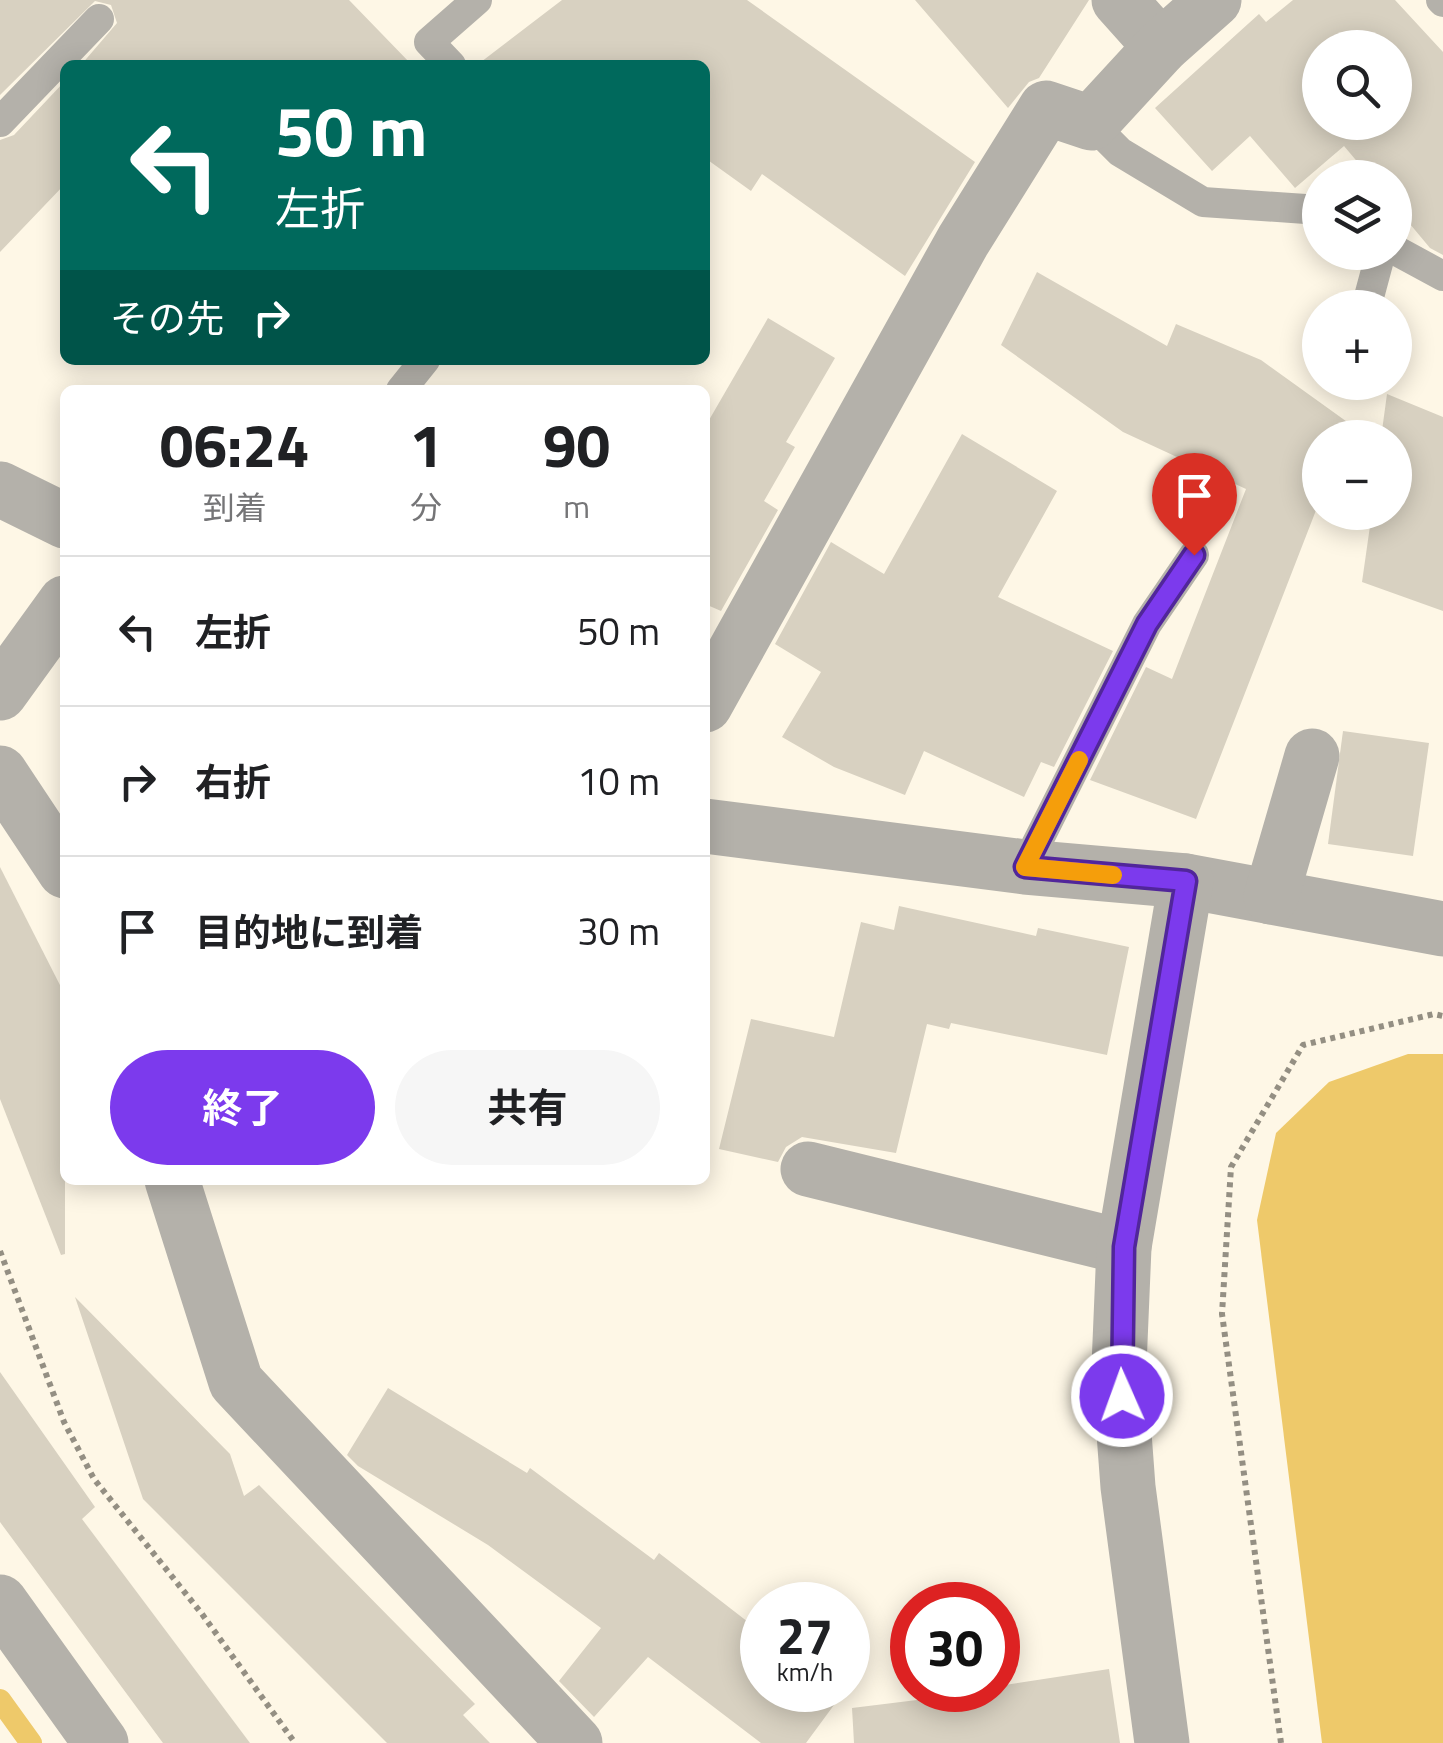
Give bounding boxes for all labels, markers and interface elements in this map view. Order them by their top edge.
map controls [1302,30,1412,530]
button: search [1302,30,1412,140]
text: 50 m [275,77,428,183]
icon: left [110,100,240,230]
button: layers [1302,160,1412,270]
text: 左折 [275,174,365,242]
text: その先 [110,289,224,347]
icon: right [244,290,299,345]
button: + [1302,290,1412,400]
text: 06:24 [160,399,310,490]
text: 1 [409,399,443,490]
text: 90 [543,399,610,490]
button: − [1302,420,1412,530]
pin [1152,453,1237,556]
icon: arrive [1167,468,1222,523]
text: m [563,482,590,530]
text: 到着 [203,483,267,531]
text: 分 [410,483,442,531]
text: 50 m [577,602,660,660]
text: 左折 [195,603,271,661]
icon: left [110,604,165,659]
text: 10 m [577,752,660,810]
text: 右折 [195,753,271,811]
icon: right [110,754,165,809]
text: 30 m [577,902,660,960]
text: 目的地に到着 [195,903,423,961]
icon: arrive [110,904,165,959]
button: 終了 [110,1050,375,1165]
button: 共有 [395,1050,660,1165]
position arrow [1070,1344,1174,1448]
speed limit sign: 30 [890,1582,1020,1712]
text: 27 [777,1597,833,1673]
text: km/h [777,1653,833,1691]

